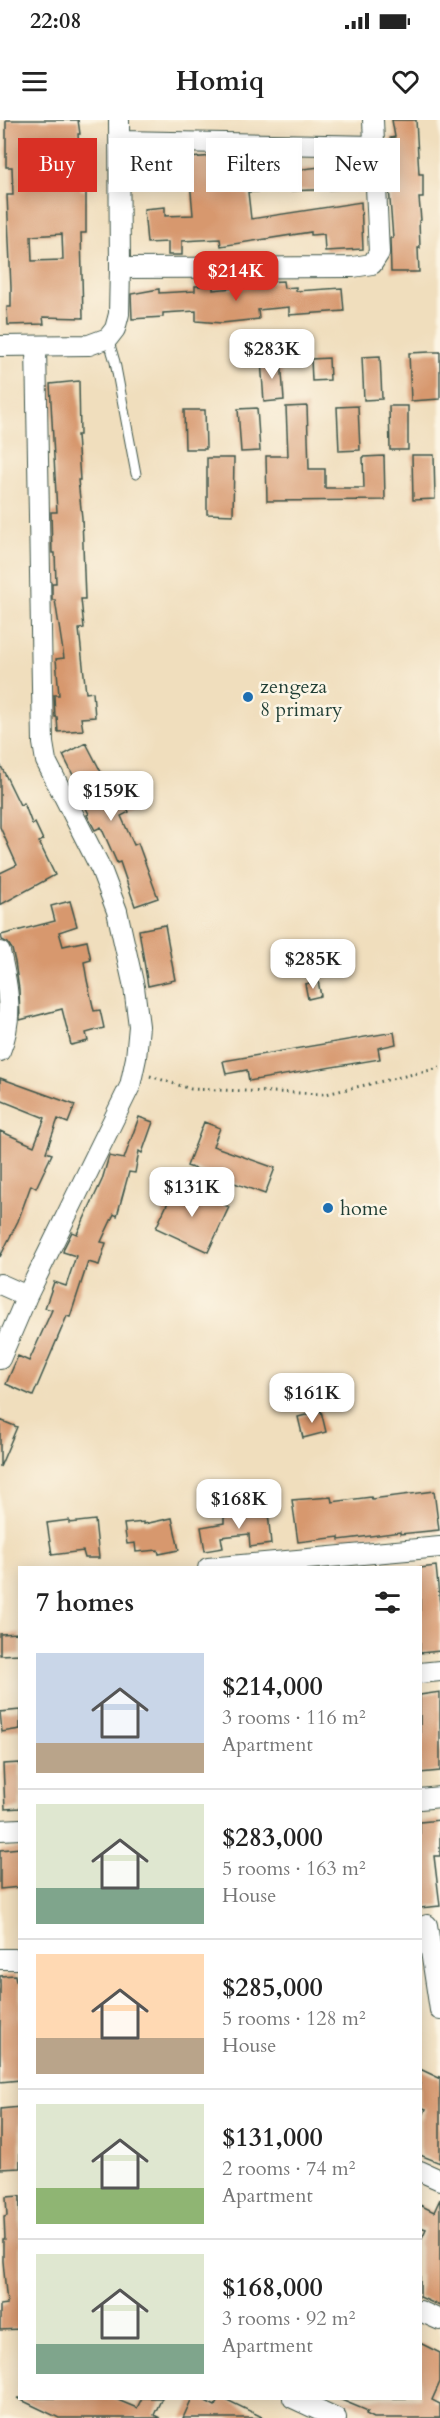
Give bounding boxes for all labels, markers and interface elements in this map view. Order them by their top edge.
text: 22:08 [30,6,81,36]
text: Homiq [176,63,264,100]
icon: menu [18,65,51,98]
icon: heart [389,65,422,98]
chip: Buy [18,138,97,192]
chip: Rent [109,138,194,192]
chip: Filters [206,138,302,192]
chip: New [314,138,400,192]
pin: $214K [194,251,278,302]
text: $214K [207,257,265,284]
pin: $283K [230,329,314,380]
text: $283K [243,335,301,362]
place label: zengeza 8 primary [260,673,343,723]
marker: zengeza 8 primary [241,690,255,704]
pin: $159K [69,771,153,822]
text: $159K [82,777,140,804]
pin: $285K [271,939,355,990]
text: $285K [284,945,342,972]
pin: $131K [150,1167,234,1218]
text: $131K [163,1173,221,1200]
place label: home [340,1195,388,1222]
marker: home [321,1201,335,1215]
pin: $161K [270,1373,354,1424]
text: $161K [283,1379,341,1406]
pin: $168K [197,1479,281,1530]
text: $168K [210,1485,268,1512]
text: 7 homes [36,1585,134,1620]
icon: filters [371,1586,404,1619]
text: $214,000 [222,1669,323,1704]
icon: home [84,1677,156,1749]
text: 3 rooms · 116 m² [222,1704,366,1731]
text: Apartment [222,1731,313,1758]
text: $283,000 [222,1820,323,1855]
icon: home [84,1828,156,1900]
text: 5 rooms · 163 m² [222,1855,366,1882]
text: House [222,1882,276,1909]
text: $285,000 [222,1970,323,2005]
icon: home [84,1978,156,2050]
text: 5 rooms · 128 m² [222,2005,366,2032]
text: House [222,2032,276,2059]
text: $131,000 [222,2120,323,2155]
icon: home [84,2128,156,2200]
text: 2 rooms · 74 m² [222,2155,355,2182]
text: Apartment [222,2182,313,2209]
text: $168,000 [222,2270,323,2305]
icon: home [84,2278,156,2350]
text: 3 rooms · 92 m² [222,2305,355,2332]
text: Apartment [222,2332,313,2359]

